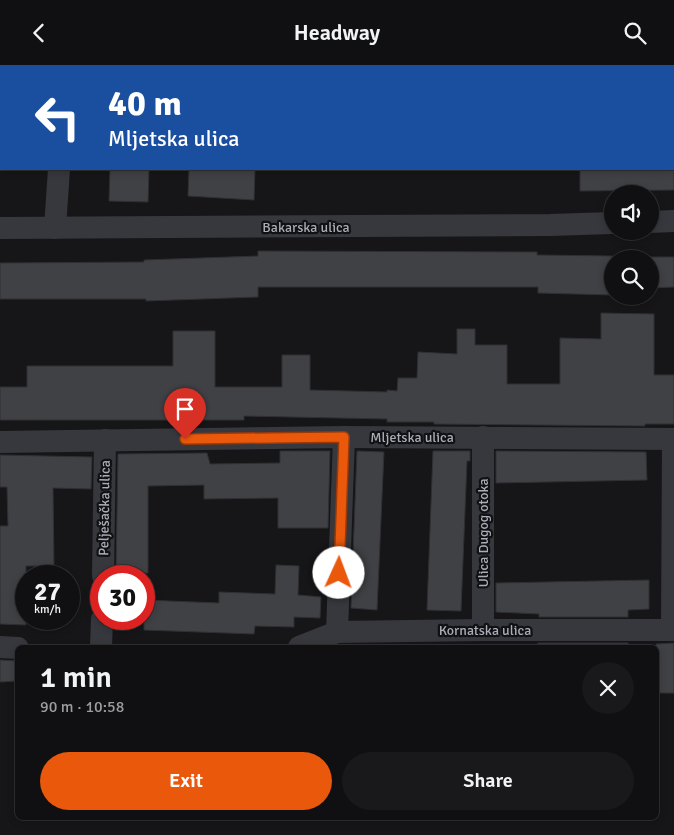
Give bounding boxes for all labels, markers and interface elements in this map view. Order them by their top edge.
icon: back [25,19,53,47]
text: Headway [294,19,380,46]
icon: search [621,19,649,47]
text: 40 m [108,82,182,125]
icon: left [25,85,90,150]
text: Mljetska ulica [108,125,239,152]
map controls [604,185,659,305]
button: sound [604,185,659,240]
street label: Bakarska ulica [262,219,350,236]
button: search [604,250,659,305]
pin [164,388,206,439]
icon: arrive [171,395,199,423]
street label: Mljetska ulica [370,429,454,446]
street label: Pelješačka ulica [95,460,114,556]
street label: Ulica Dugog otoka [475,478,492,588]
position arrow [312,546,364,598]
speed limit sign: 30 [90,565,155,630]
text: 27 [34,576,61,607]
text: km/h [34,602,61,617]
street label: Kornatska ulica [439,622,531,639]
text: 1 min [40,659,112,696]
button: close [582,662,634,714]
text: 90 m · 10:58 [40,697,124,717]
button: Exit [40,752,332,810]
button: Share [342,752,634,810]

